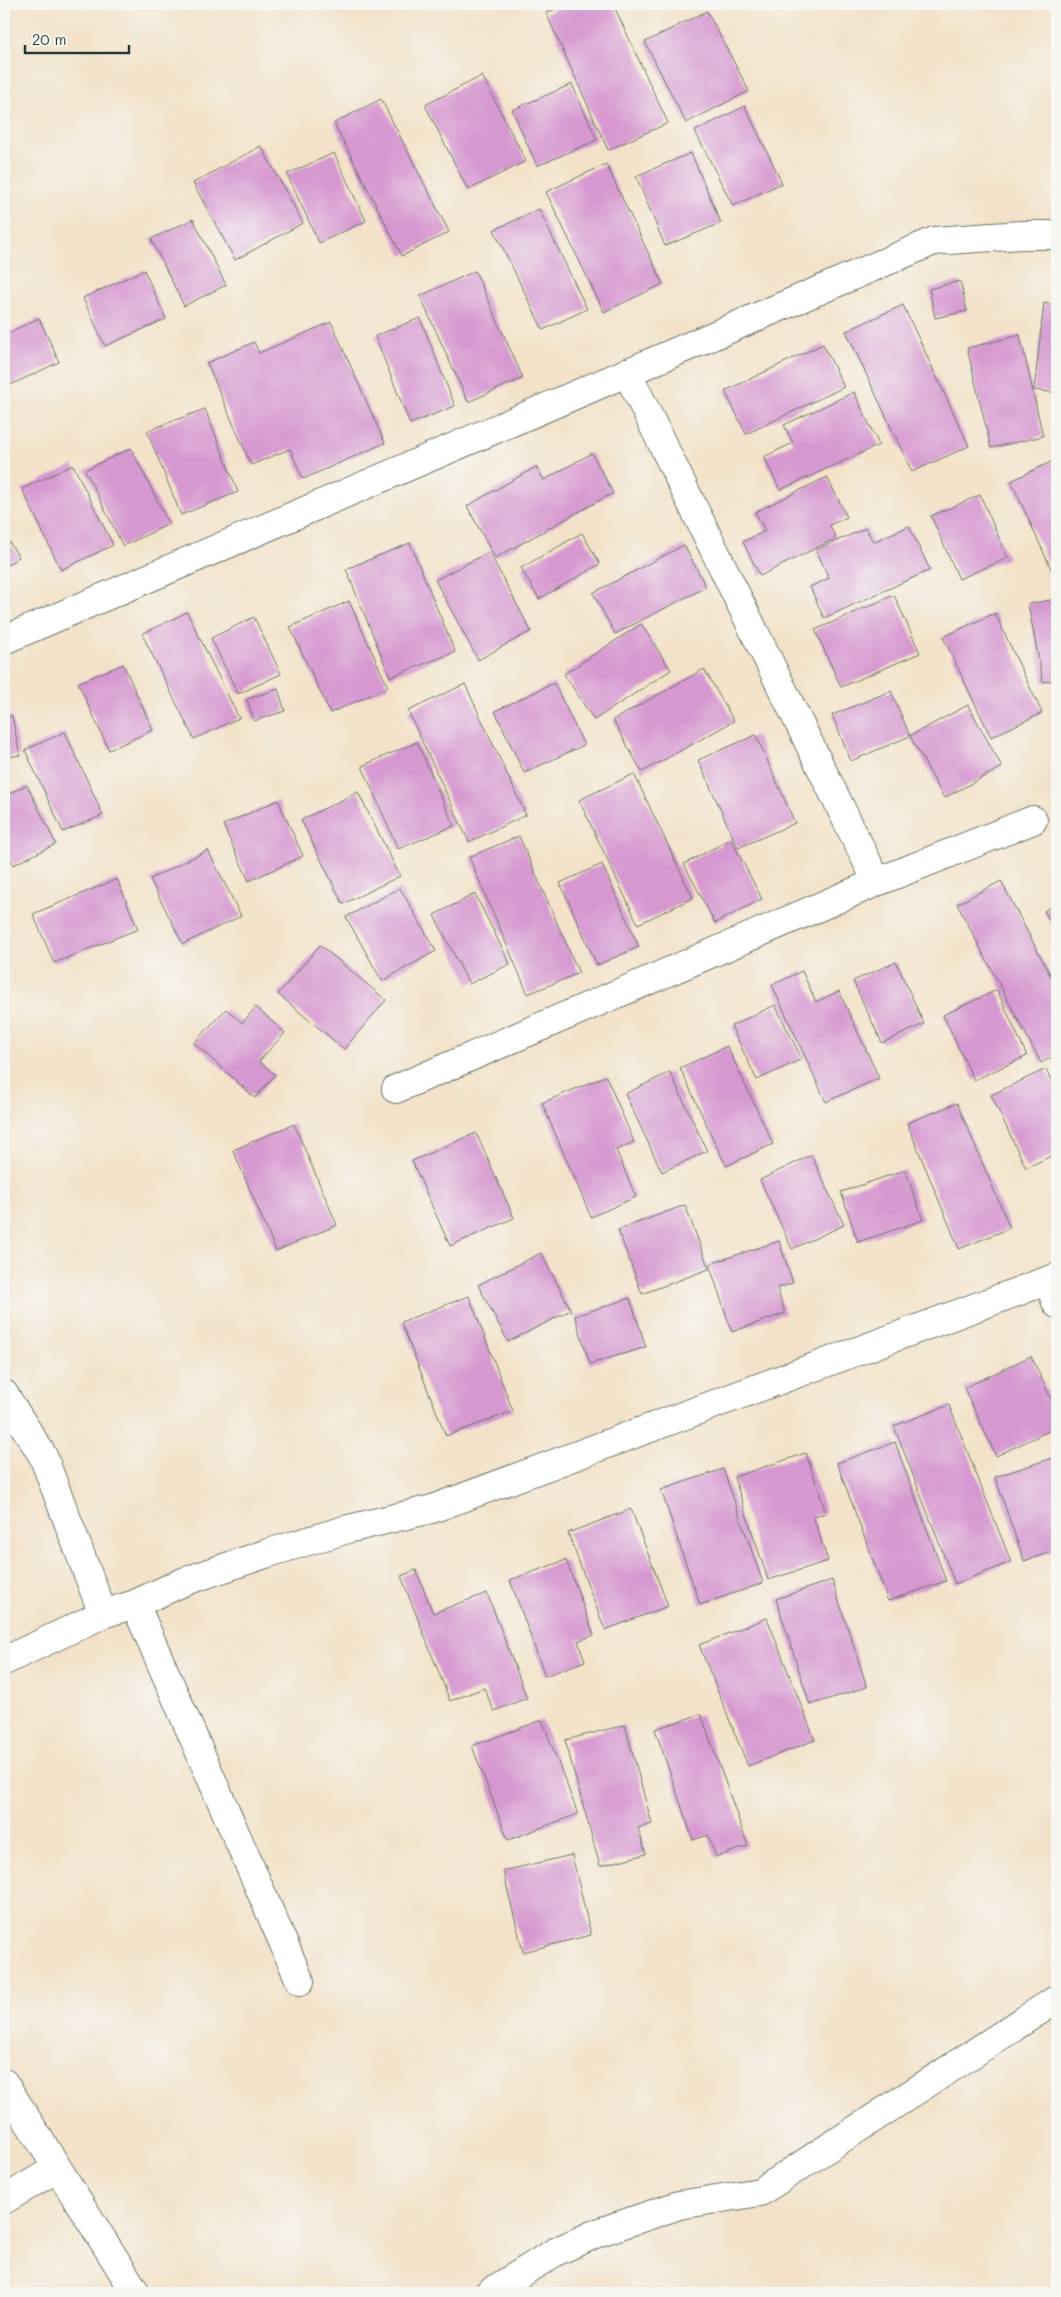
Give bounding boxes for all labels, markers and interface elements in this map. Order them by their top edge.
scale bar [25,22,129,54]
text: 20 m [32,29,66,49]

